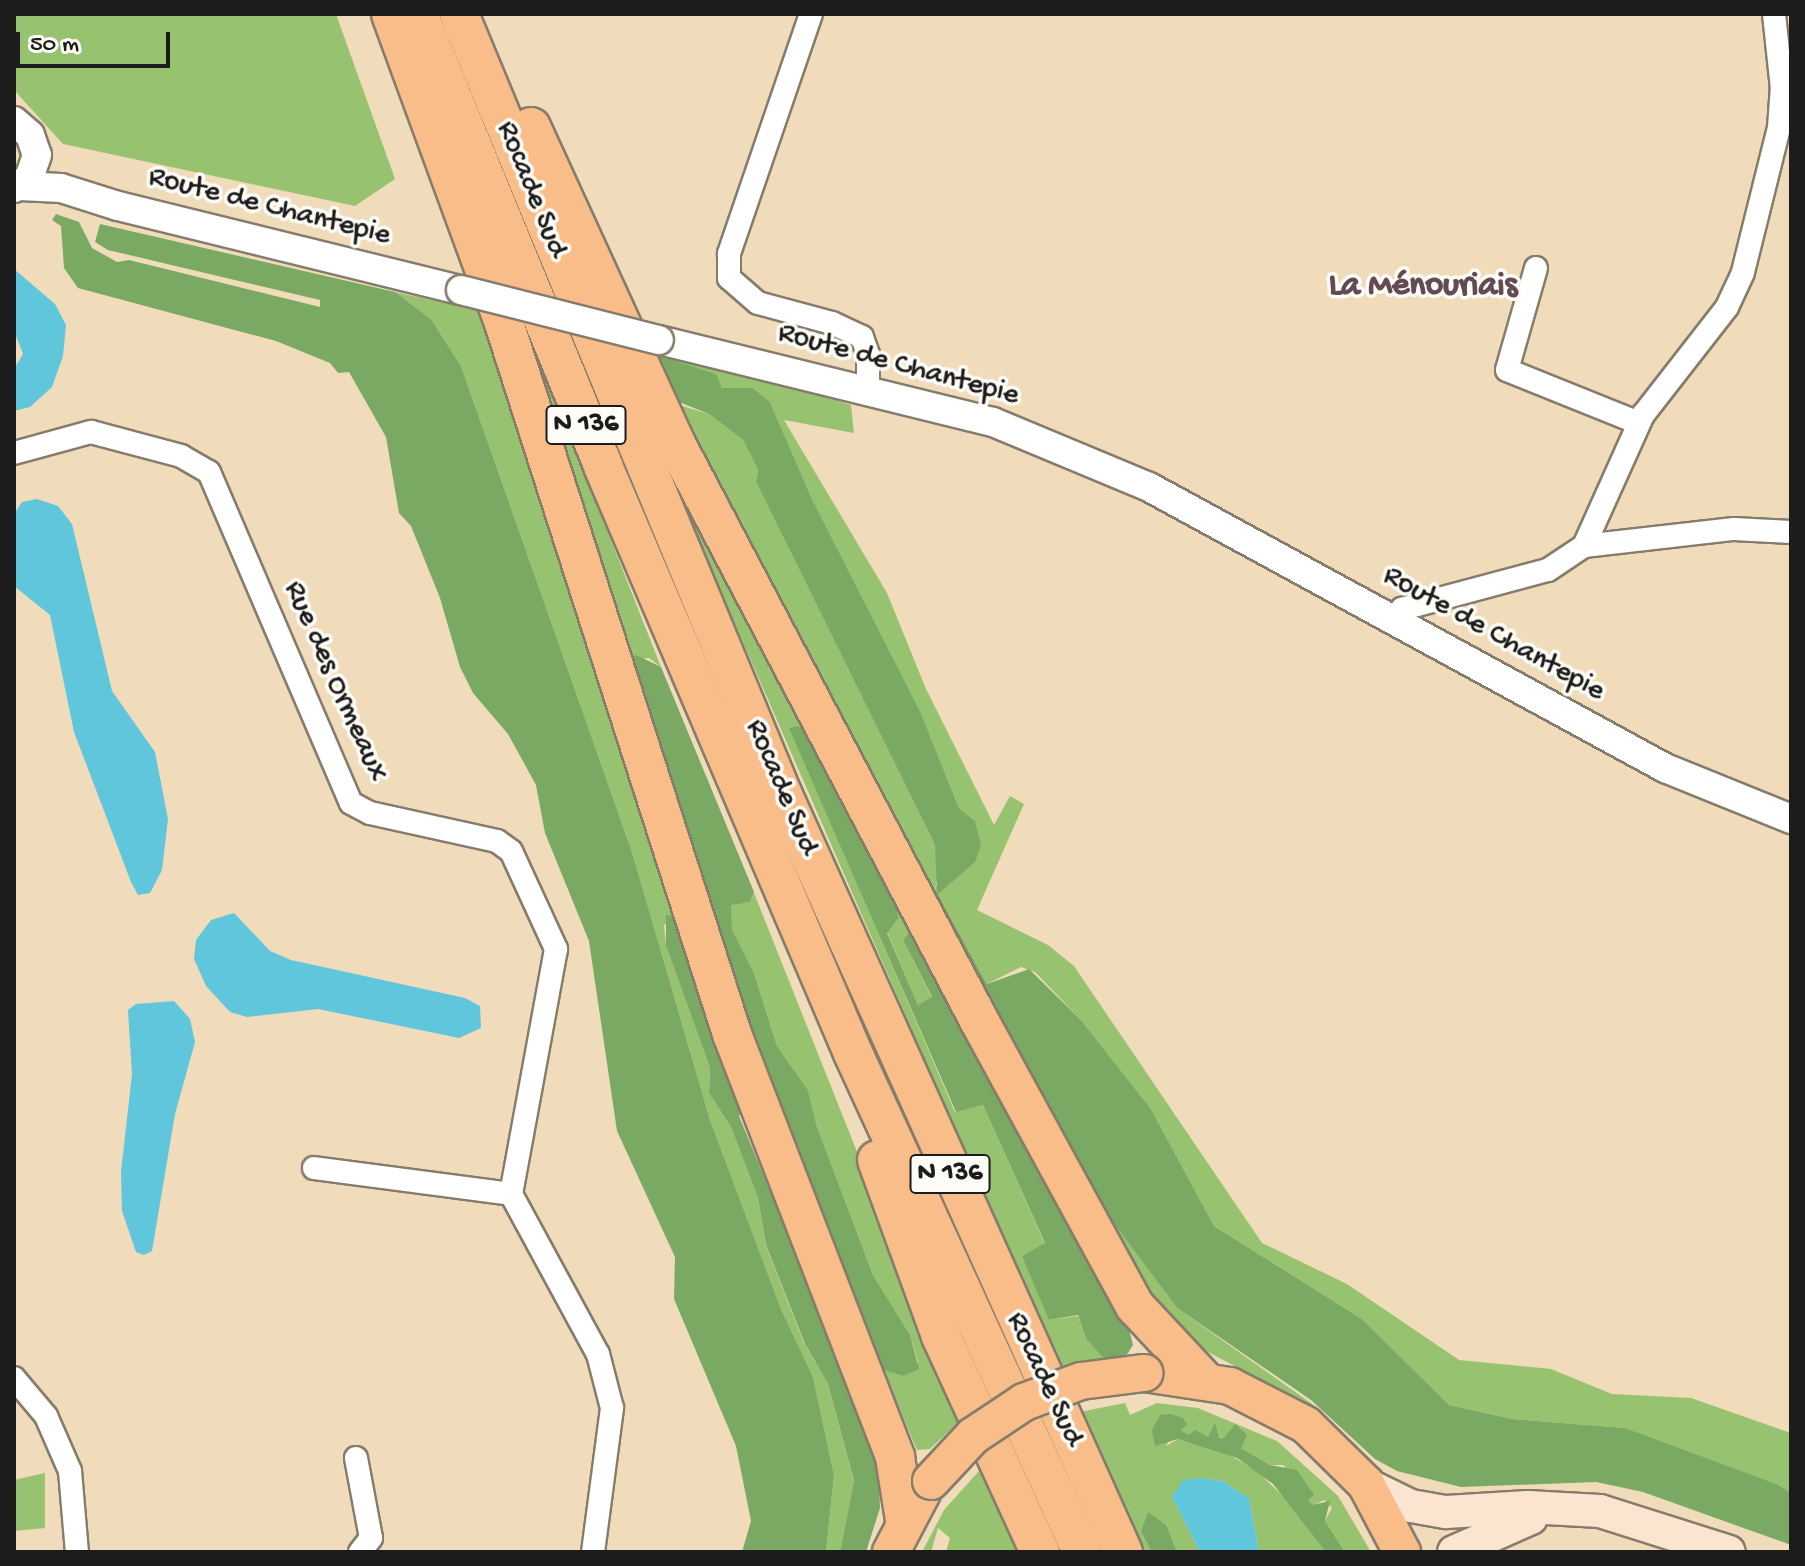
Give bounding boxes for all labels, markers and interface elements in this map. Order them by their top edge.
scale bar [20,16,174,66]
text: 50 m [30,31,79,60]
street label: Rocade Sud [486,117,574,263]
street label: Route de Chantepie [144,161,394,255]
district label: La Ménouriais [1329,268,1517,308]
street label: Route de Chantepie [774,317,1022,415]
road number: N 136 [544,401,628,449]
street label: Route de Chantepie [1376,559,1610,711]
street label: Rue des Ormeaux [274,576,394,788]
street label: Rocade Sud [735,715,825,861]
road number: N 136 [908,1150,992,1198]
street label: Rocade Sud [996,1307,1090,1453]

